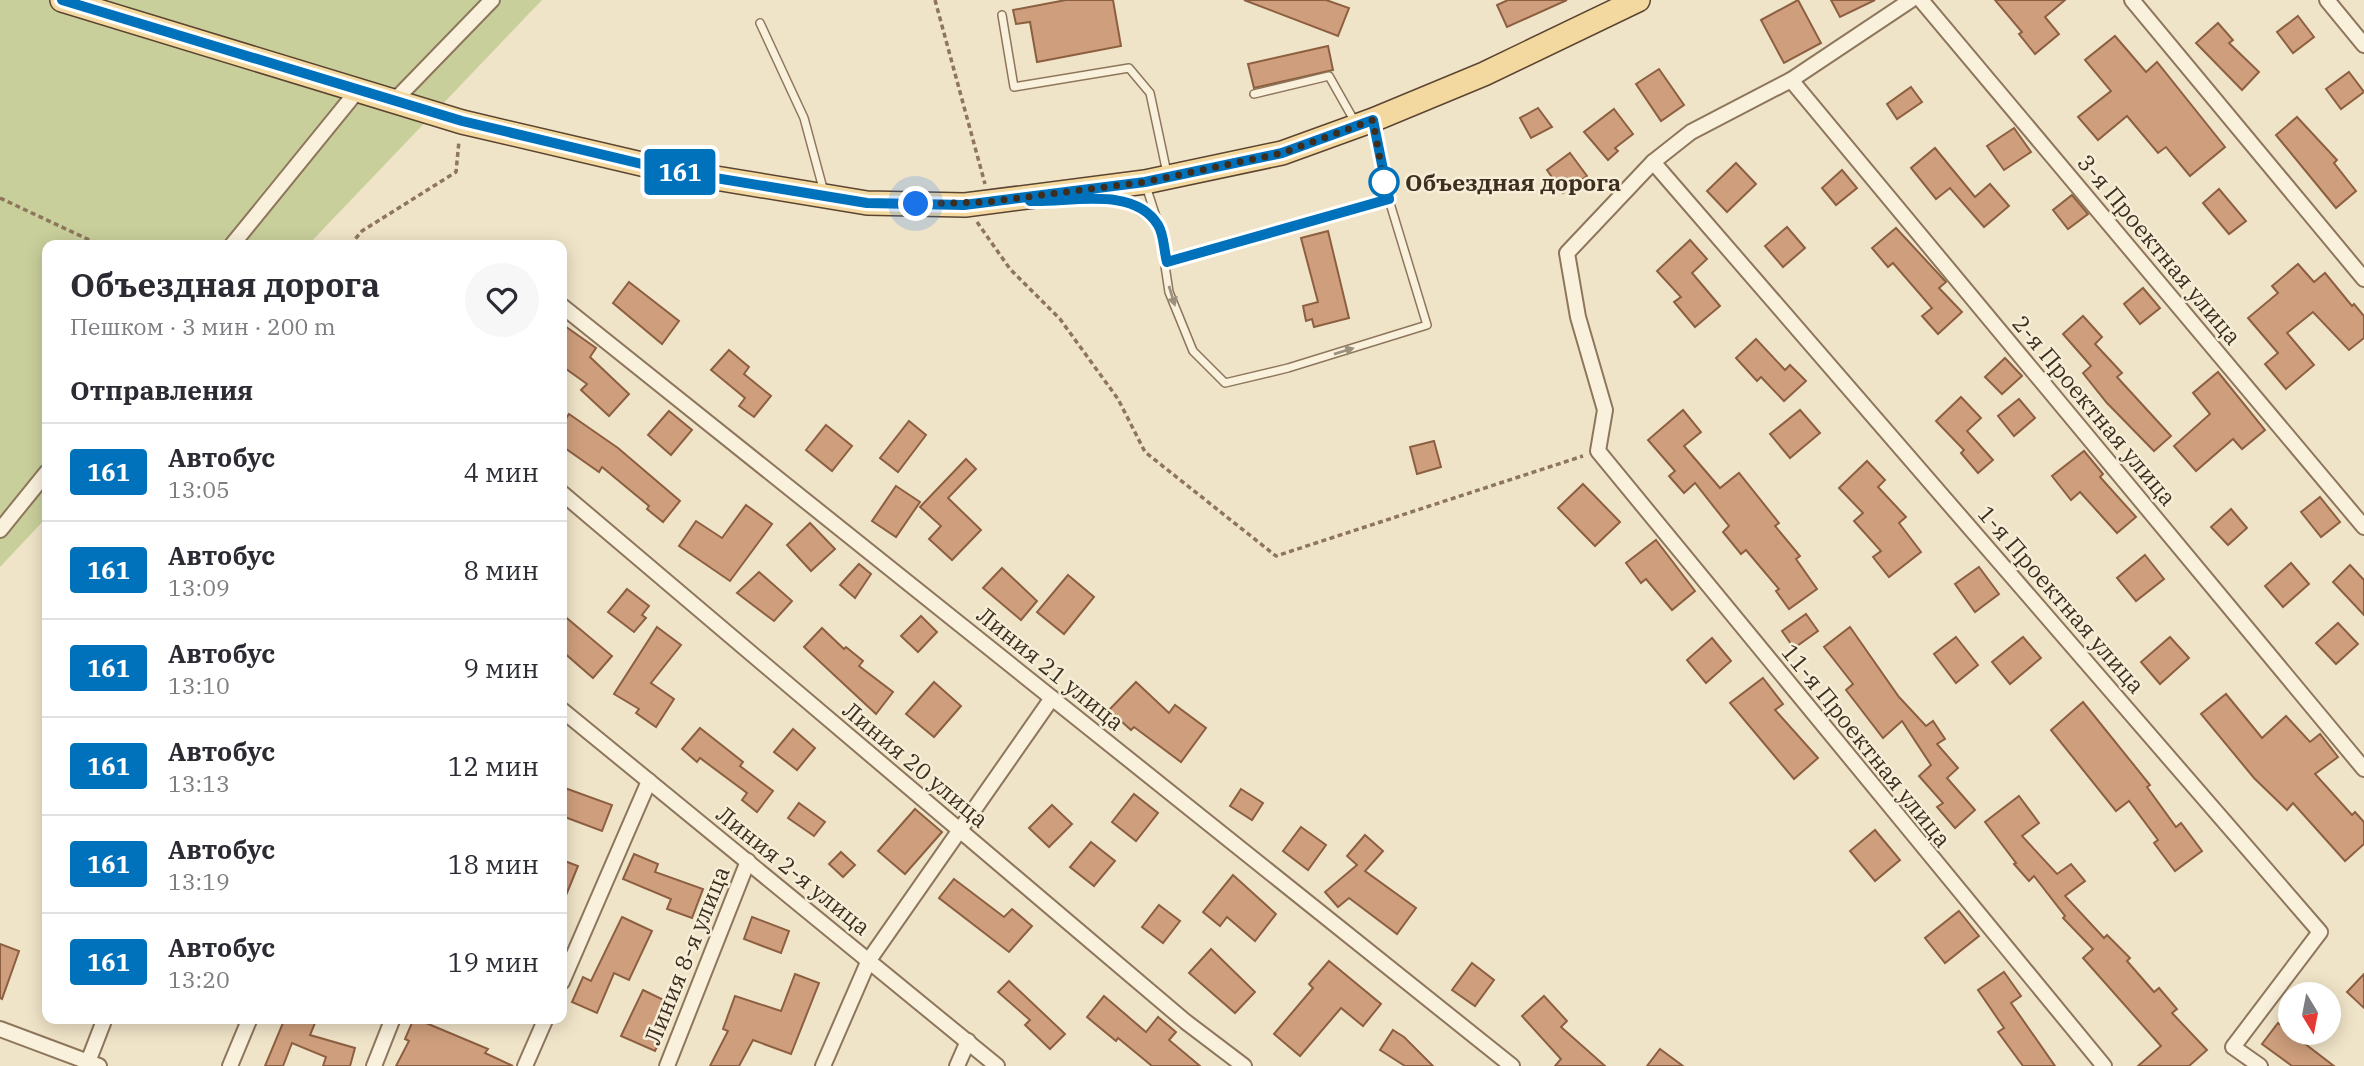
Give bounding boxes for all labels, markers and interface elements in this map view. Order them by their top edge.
street label: 3-я Проектная улица [2071,148,2249,350]
line badge: 161 [640,149,720,195]
text: 161 [658,156,702,188]
marker: Объездная дорога [1369,167,1399,197]
place label: Объездная дорога [1405,167,1621,197]
your location [898,186,933,221]
text: Объездная дорога [70,263,380,306]
button: heart [465,263,539,337]
one-way arrow [1168,286,1178,307]
street label: 2-я Проектная улица [2006,309,2184,511]
text: Пешком · 3 мин · 200 m [70,311,336,341]
one-way arrow [1333,345,1354,355]
text: Отправления [70,373,253,407]
text: Автобус [168,440,275,474]
text: 4 мин [463,455,539,489]
text: 161 [87,456,130,488]
text: 13:05 [168,474,230,504]
street label: 1-я Проектная улица [1972,499,2152,699]
text: Автобус [168,538,275,572]
text: 8 мин [463,553,539,587]
text: 161 [87,554,130,586]
text: 13:09 [168,572,230,602]
street label: Линия 21 улица [971,599,1131,737]
text: Автобус [168,636,275,670]
street label: 11-я Проектная улица [1776,637,1958,853]
text: 9 мин [463,651,539,685]
text: 161 [87,652,130,684]
text: 13:10 [168,670,230,700]
street label: Линия 20 улица [837,694,995,834]
text: Автобус [168,734,275,768]
text: 12 мин [448,749,539,783]
text: 161 [87,750,130,782]
text: 13:13 [168,768,230,798]
street label: Линия 2-я улица [711,799,877,941]
text: Автобус [168,832,275,866]
text: 18 мин [448,847,539,881]
text: 161 [87,848,130,880]
street label: Линия 8-я улица [637,861,735,1049]
text: 13:19 [168,866,230,896]
text: Автобус [168,930,275,964]
text: 19 мин [448,945,539,979]
text: 161 [87,946,130,978]
text: 13:20 [168,964,230,994]
north arrow [2278,982,2342,1045]
map controls [2278,982,2341,1045]

